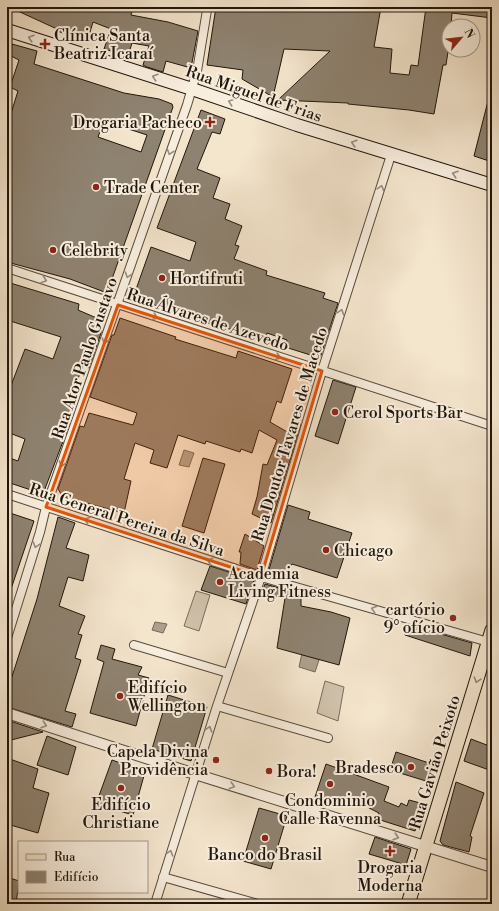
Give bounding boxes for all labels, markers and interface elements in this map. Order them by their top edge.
north arrow [441,18,481,58]
place label: Clínica Santa Beatriz Icaraí [53,26,154,64]
text: N [461,27,477,41]
one-way arrow [27,34,34,43]
marker: Clínica Santa Beatriz Icaraí [39,38,51,50]
street label: Rua Miguel de Frias [183,61,325,127]
one-way arrow [151,73,158,82]
one-way arrow [227,99,234,107]
place label: Drogaria Pacheco [73,113,202,133]
marker: Drogaria Pacheco [205,117,215,127]
one-way arrow [351,139,358,148]
one-way arrow [166,148,175,155]
one-way arrow [451,170,458,179]
place label: Trade Center [104,178,199,198]
marker: Trade Center [91,182,101,192]
one-way arrow [376,185,385,192]
place label: Celebrity [61,241,128,261]
marker: Celebrity [48,245,58,255]
place label: Hortifruti [170,269,243,289]
one-way arrow [124,272,133,279]
marker: Hortifruti [157,273,167,283]
one-way arrow [40,275,47,284]
street label: Rua Ator Paulo Gustavo [48,275,122,442]
street label: Rua Álvares de Azevedo [124,282,292,356]
one-way arrow [336,309,345,316]
one-way arrow [151,312,158,320]
street label: Rua Doutor Tavares de Macedo [248,325,332,544]
one-way arrow [101,338,109,345]
one-way arrow [275,352,282,360]
place label: Cerol Sports Bar [343,403,463,423]
marker: Cerol Sports Bar [330,407,340,417]
one-way arrow [58,460,66,467]
street label: Rua General Pereira da Silva [26,479,228,561]
one-way arrow [84,517,91,525]
one-way arrow [32,541,41,548]
place label: Chicago [334,541,393,561]
marker: Chicago [321,545,331,555]
one-way arrow [207,557,214,566]
place label: Academia Living Fitness [227,564,331,602]
marker: Academia Living Fitness [215,577,225,587]
place label: cartório 9° ofício [384,600,445,638]
one-way arrow [370,605,377,614]
marker: cartório 9° ofício [448,613,458,623]
one-way arrow [473,677,482,684]
place label: Edifício Wellington [127,678,207,716]
marker: Edifício Wellington [115,691,125,701]
street label: Rua Gavião Peixoto [405,693,465,832]
one-way arrow [40,720,47,729]
one-way arrow [204,726,213,733]
place label: Capela Divina Providência [107,742,209,780]
marker: Capela Divina Providência [211,755,221,765]
place label: Bradesco [335,758,403,778]
place label: Bora! [276,762,316,782]
marker: Bradesco [406,762,416,772]
marker: Bora! [264,766,274,776]
marker: Condominio Calle Ravenna [325,779,335,789]
one-way arrow [228,781,235,790]
marker: Edifício Christiane [116,783,126,793]
place label: Condominio Calle Ravenna [279,791,382,829]
place label: Edifício Christiane [83,795,159,833]
one-way arrow [392,832,399,841]
marker: Banco do Brasil [260,833,270,843]
legend [18,841,148,893]
place label: Banco do Brasil [207,845,322,865]
marker: Drogaria Moderna [385,846,395,856]
text: Rua [54,850,76,865]
one-way arrow [165,850,174,857]
place label: Drogaria Moderna [357,858,423,896]
text: Edifício [54,870,99,885]

